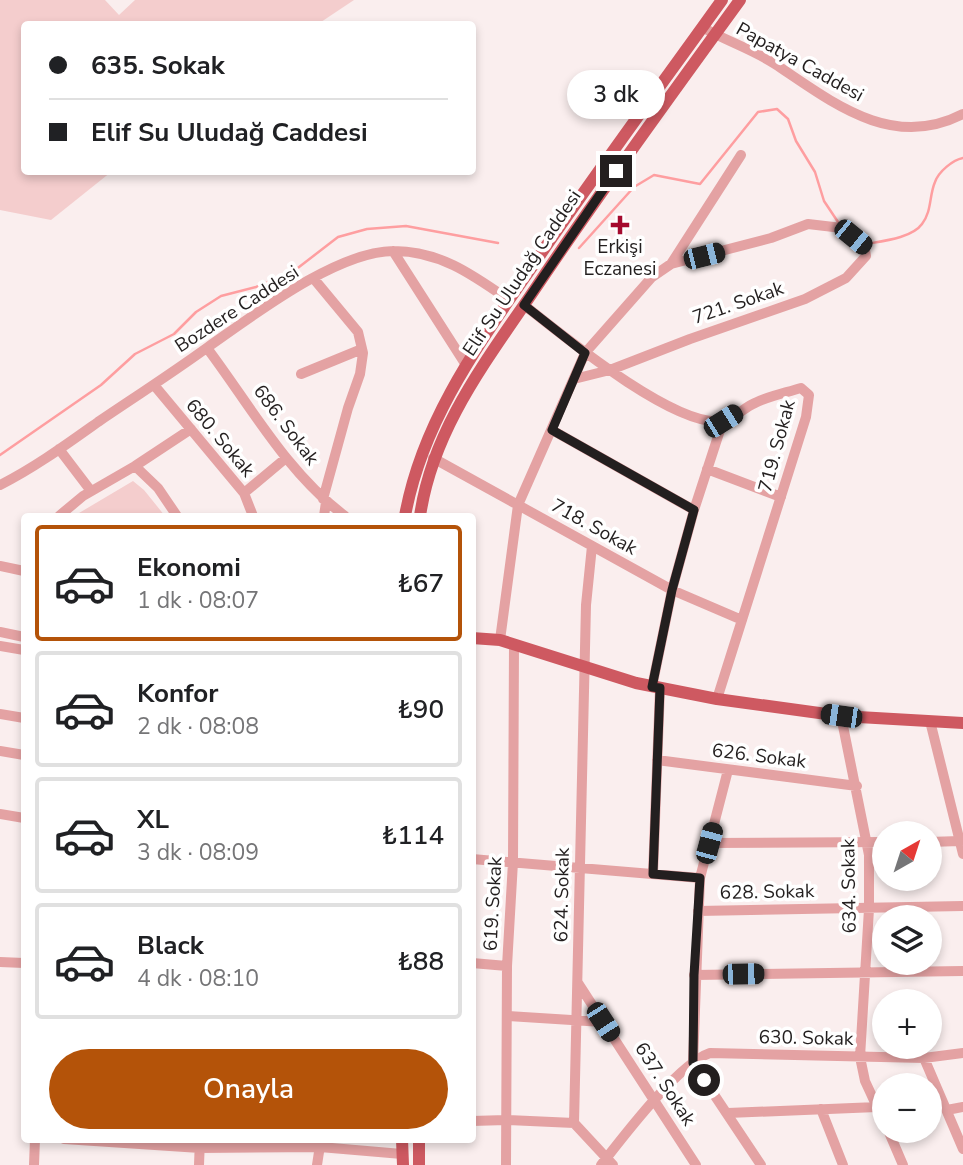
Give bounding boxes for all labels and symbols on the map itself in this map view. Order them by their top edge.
street label: Papatya Caddesi [731,16,869,108]
callout: 3 dk [567,69,665,118]
route end [600,155,632,187]
street label: Elif Su Uludağ Caddesi [457,185,587,361]
car [831,216,876,258]
marker: Erkişi Eczanesi [612,217,628,233]
place label: Erkişi Eczanesi [583,234,657,282]
car [682,241,727,271]
street label: Bozdere Caddesi [170,259,304,359]
street label: 721. Sokak [689,275,787,331]
street label: 686. Sokak [247,379,325,471]
street label: 680. Sokak [180,393,261,483]
street label: 719. Sokak [752,396,802,495]
car [700,401,747,441]
street label: 718. Sokak [546,493,642,562]
car [819,703,864,729]
street label: 626. Sokak [710,737,808,775]
car [694,820,725,866]
north arrow [872,821,942,891]
street label: 634. Sokak [835,838,863,934]
street label: 624. Sokak [548,847,576,943]
street label: 619. Sokak [478,856,508,952]
street label: 628. Sokak [719,878,815,906]
car [722,963,765,985]
car [583,999,624,1045]
street label: 630. Sokak [758,1024,854,1052]
street label: 637. Sokak [628,1037,702,1131]
route start [688,1064,720,1096]

